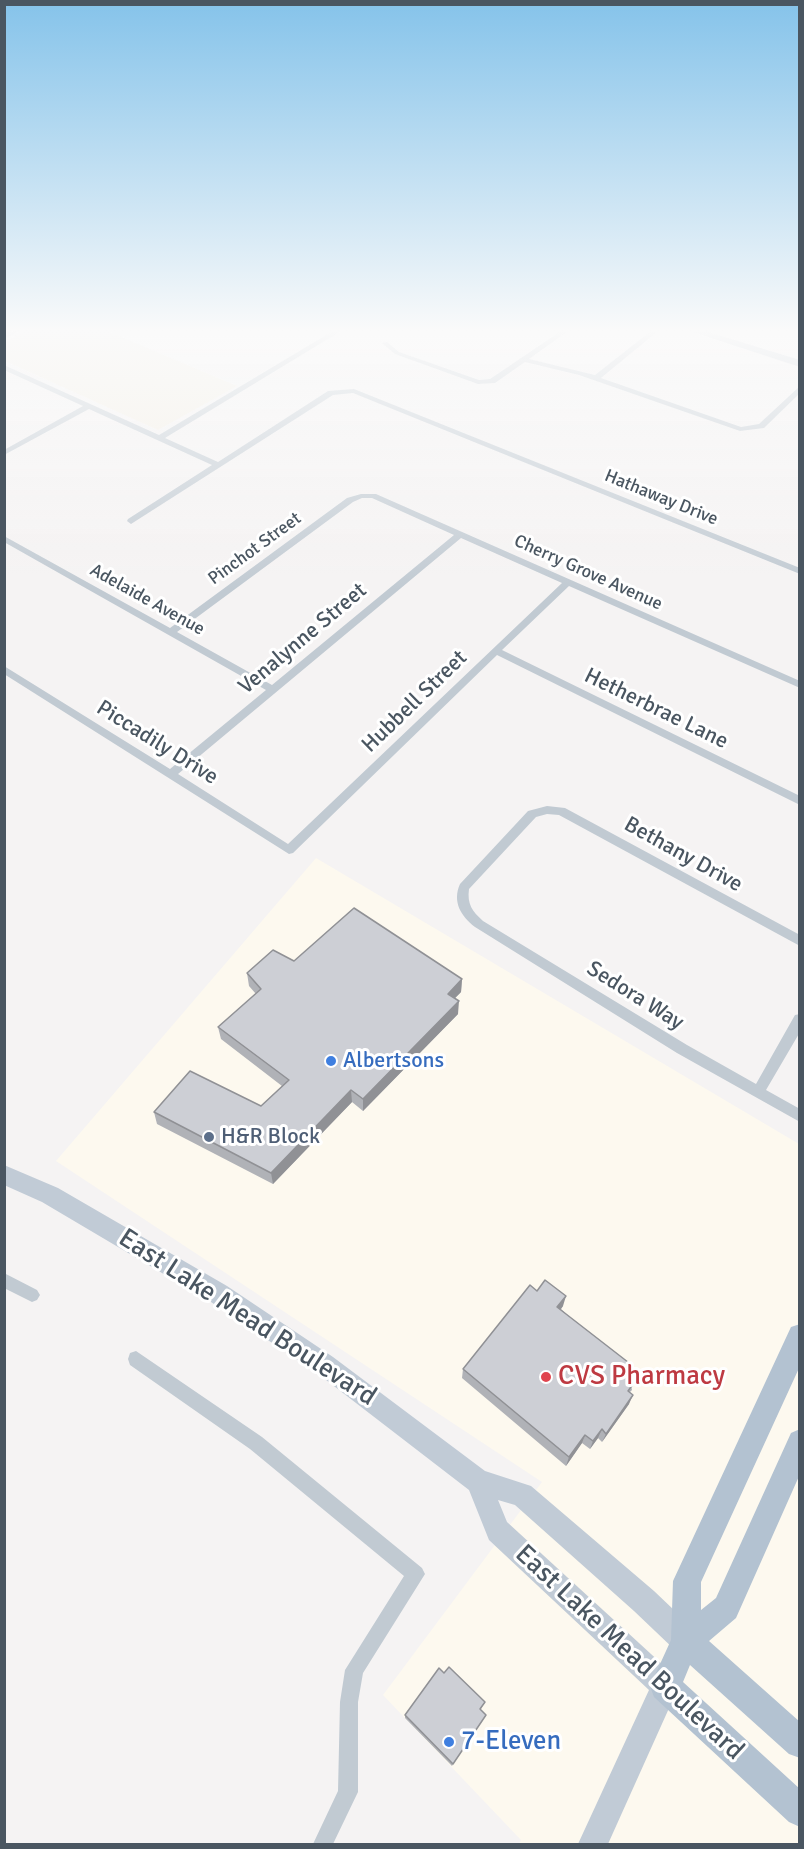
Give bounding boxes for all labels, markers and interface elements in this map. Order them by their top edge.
street label: Hathaway Drive [601,465,721,531]
street label: Pinchot Street [204,508,306,590]
street label: Cherry Grove Avenue [511,531,665,615]
street label: Adelaide Avenue [86,560,208,640]
street label: Venalynne Street [233,578,373,700]
street label: Hubbell Street [357,645,473,759]
street label: Hetherbrae Lane [580,663,732,755]
street label: Piccadily Drive [91,695,223,791]
street label: Bethany Drive [619,812,747,898]
street label: Sedora Way [582,956,688,1036]
place label: Albertsons [343,1048,444,1074]
marker: Albertsons [324,1054,338,1068]
place label: H&R Block [221,1124,320,1150]
marker: H&R Block [202,1130,216,1144]
street label: East Lake Mead Boulevard [112,1222,382,1414]
place label: CVS Pharmacy [558,1361,725,1393]
marker: CVS Pharmacy [539,1370,553,1384]
street label: East Lake Mead Boulevard [508,1539,750,1767]
place label: 7-Eleven [461,1726,561,1758]
marker: 7-Eleven [442,1735,456,1749]

